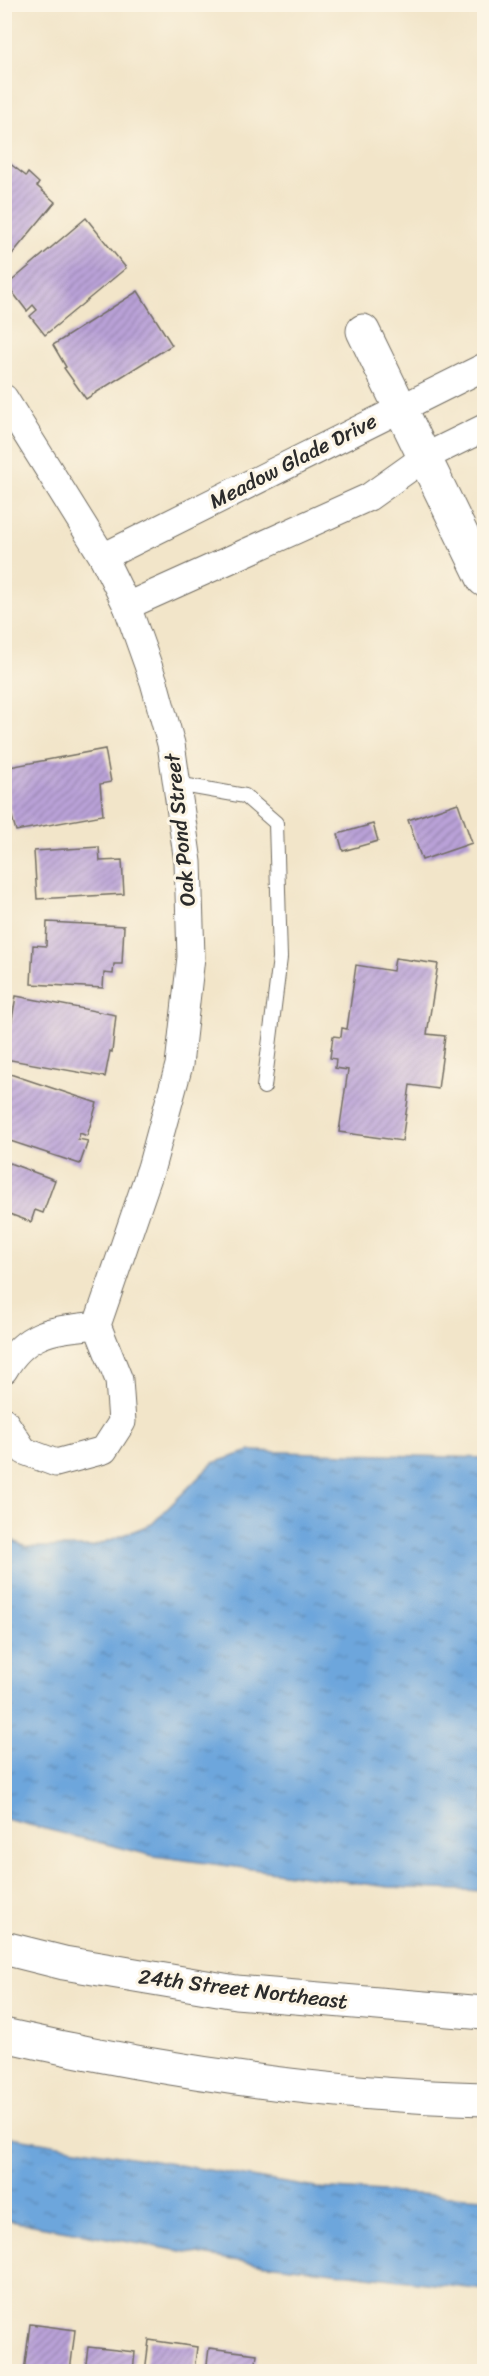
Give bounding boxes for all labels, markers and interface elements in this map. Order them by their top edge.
street label: Meadow Glade Drive [202,402,384,520]
street label: Oak Pond Street [153,750,207,908]
street label: 24th Street Northeast [136,1957,350,2021]

